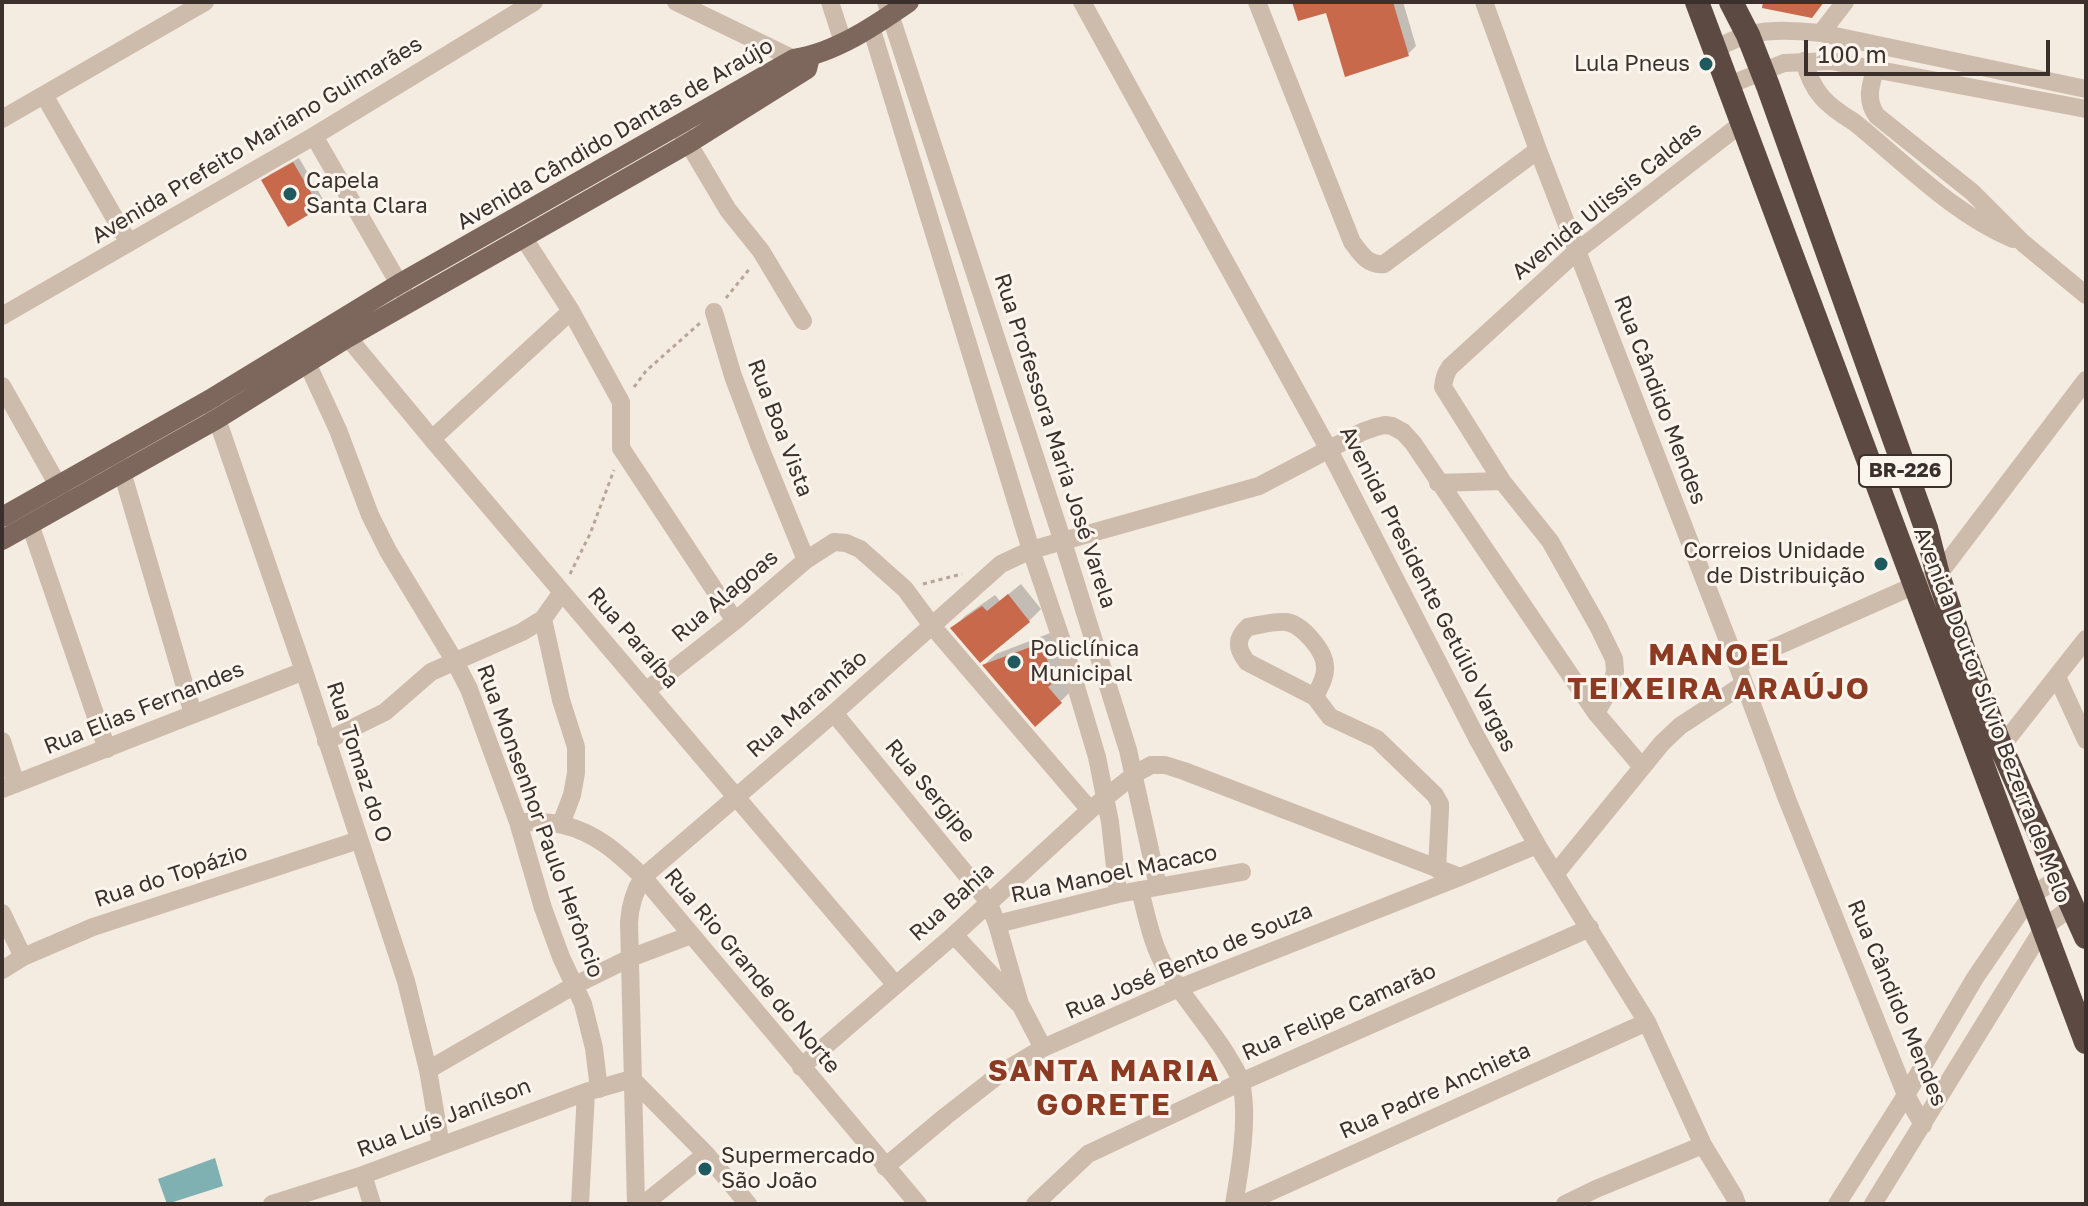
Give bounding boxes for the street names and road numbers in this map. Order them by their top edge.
street label: Avenida Prefeito Mariano Guimarães [87,31,427,249]
street label: Avenida Cândido Dantas de Araújo [452,32,778,236]
street label: Avenida Ulissis Caldas [1507,116,1707,286]
street label: Rua Professora Maria José Varela [988,270,1122,612]
street label: Rua Cândido Mendes [1608,292,1712,508]
street label: Rua Boa Vista [742,356,818,500]
street label: Avenida Presidente Getúlio Vargas [1334,421,1522,757]
road number: BR-226 [1859,455,1951,487]
street label: Avenida Doutor Sílvio Bezerra de Melo [1908,523,2076,907]
street label: Rua Alagoas [667,544,783,648]
street label: Rua Paraíba [582,582,684,694]
street label: Rua Maranhão [742,645,872,763]
street label: Rua Elias Fernandes [40,656,248,760]
street label: Rua Monsenhor Paulo Herôncio [471,661,609,981]
street label: Rua Tomaz do O [321,678,397,846]
street label: Rua Sergipe [879,734,981,848]
street label: Rua do Topázio [91,839,251,913]
street label: Rua Manoel Macaco [1009,839,1219,909]
street label: Rua Bahia [904,857,1000,947]
street label: Rua Rio Grande do Norte [658,863,846,1079]
street label: Rua Cândido Mendes [1842,896,1952,1110]
street label: Rua José Bento de Souza [1062,897,1316,1025]
street label: Rua Felipe Camarão [1238,957,1440,1067]
street label: Rua Padre Anchieta [1335,1037,1535,1145]
street label: Rua Luís Janílson [353,1073,535,1163]

